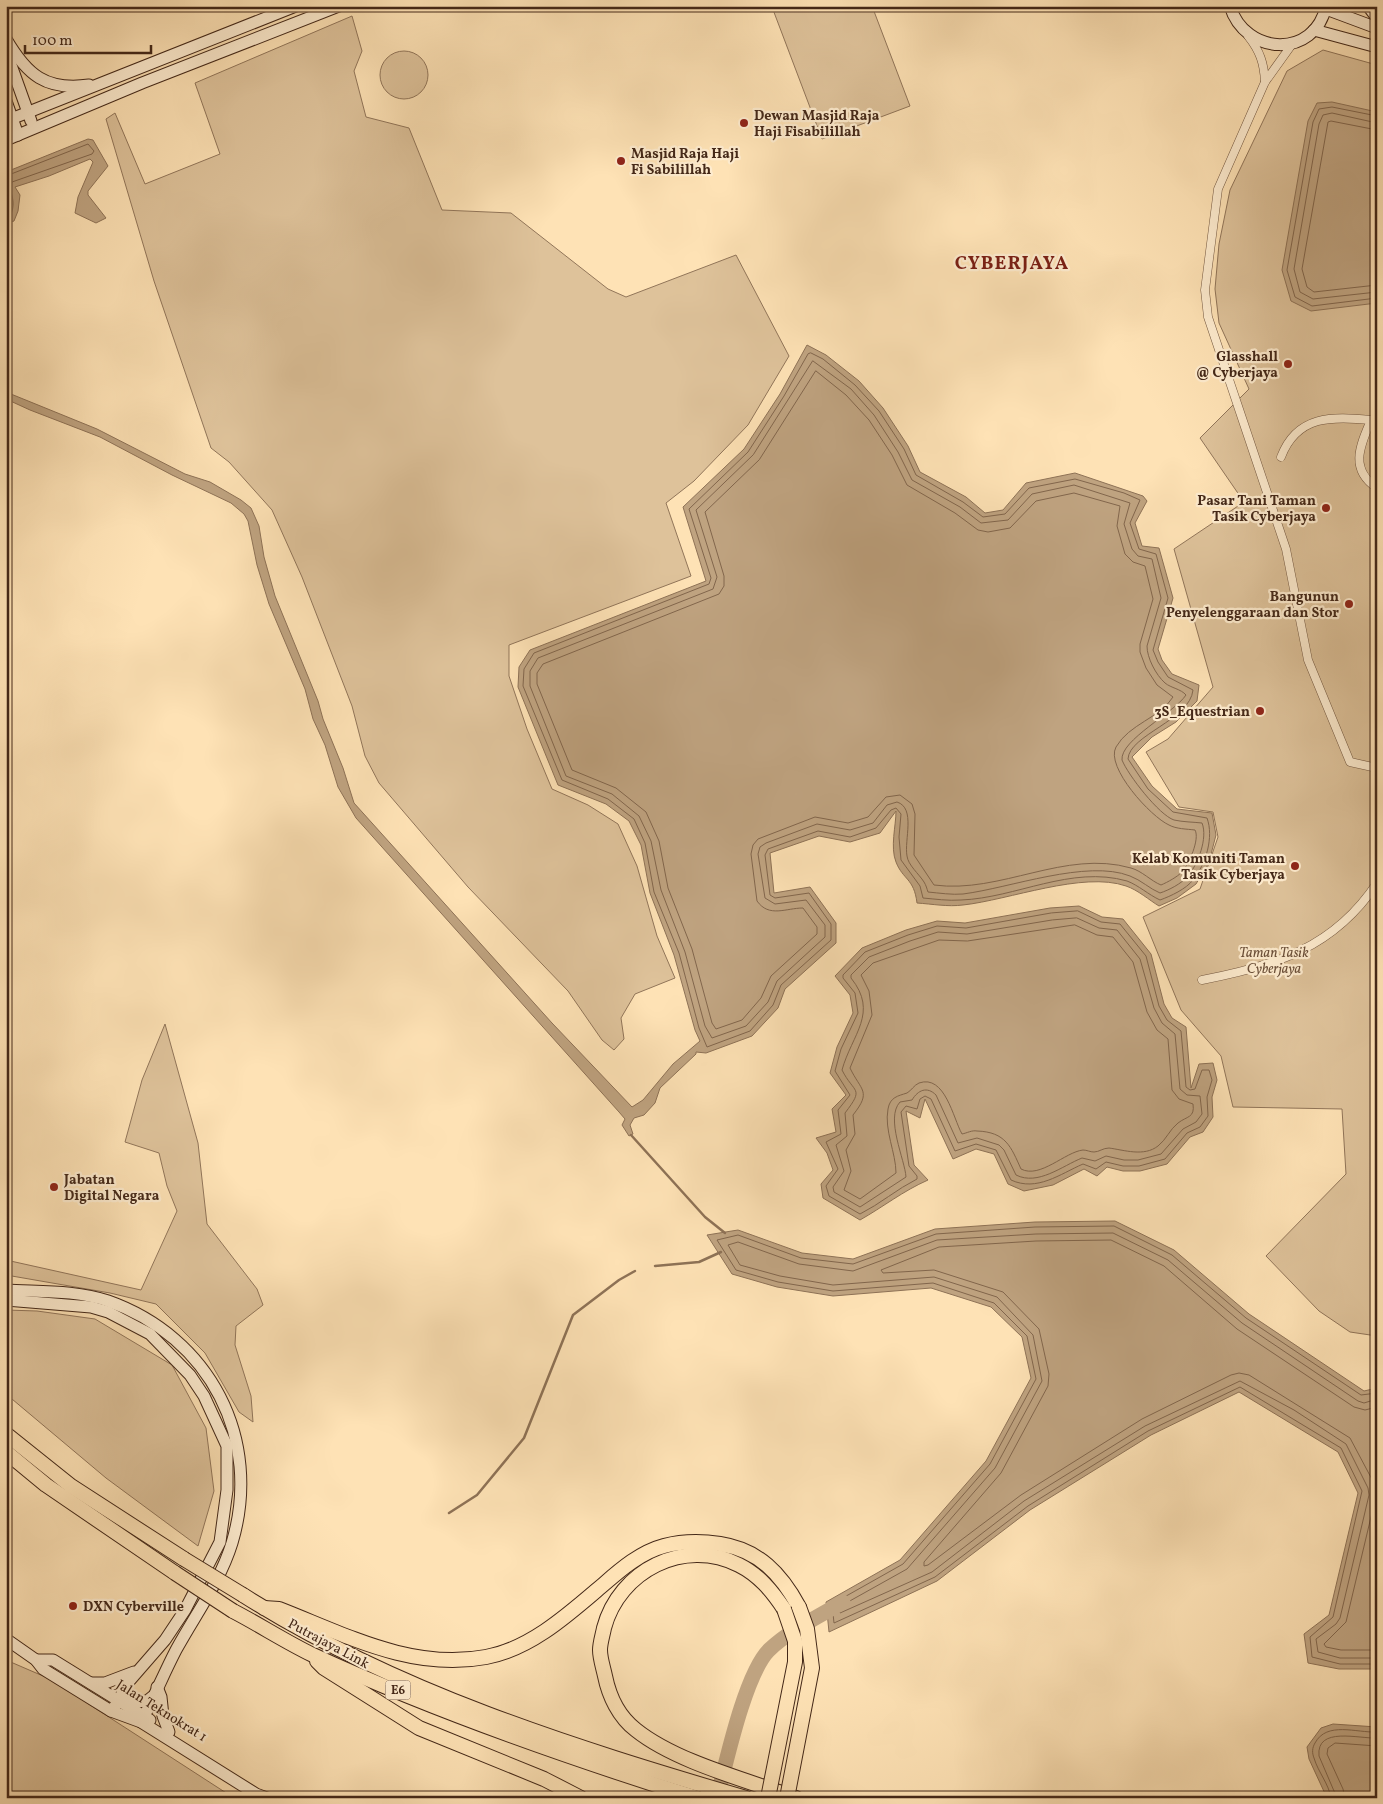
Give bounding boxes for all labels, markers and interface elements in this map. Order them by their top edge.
scale bar [25,22,151,54]
text: 100 m [32,31,72,52]
place label: Dewan Masjid Raja Haji Fisabilillah [754,107,880,142]
marker: Dewan Masjid Raja Haji Fisabilillah [738,117,750,129]
place label: Masjid Raja Haji Fi Sabilillah [631,145,739,180]
marker: Masjid Raja Haji Fi Sabilillah [615,155,627,167]
district label: CYBERJAYA [955,251,1069,277]
place label: Glasshall @ Cyberjaya [1196,348,1278,383]
marker: Glasshall @ Cyberjaya [1282,358,1294,370]
place label: Pasar Tani Taman Tasik Cyberjaya [1197,492,1316,527]
marker: Pasar Tani Taman Tasik Cyberjaya [1320,502,1332,514]
place label: Bangunun Penyelenggaraan dan Stor [1166,588,1339,623]
marker: Bangunun Penyelenggaraan dan Stor [1343,598,1355,610]
place label: 3S_Equestrian [1154,703,1250,722]
marker: 3S_Equestrian [1254,705,1266,717]
place label: Kelab Komuniti Taman Tasik Cyberjaya [1132,850,1285,885]
marker: Kelab Komuniti Taman Tasik Cyberjaya [1289,860,1301,872]
park label: Taman Tasik Cyberjaya [1239,944,1309,979]
place label: Jabatan Digital Negara [63,1171,160,1206]
marker: Jabatan Digital Negara [48,1181,60,1193]
place label: DXN Cyberville [83,1598,184,1617]
marker: DXN Cyberville [67,1600,79,1612]
street label: Putrajaya Link [284,1615,373,1674]
street label: Jalan Teknokrat 1 [112,1676,210,1747]
road number: E6 [386,1680,410,1700]

